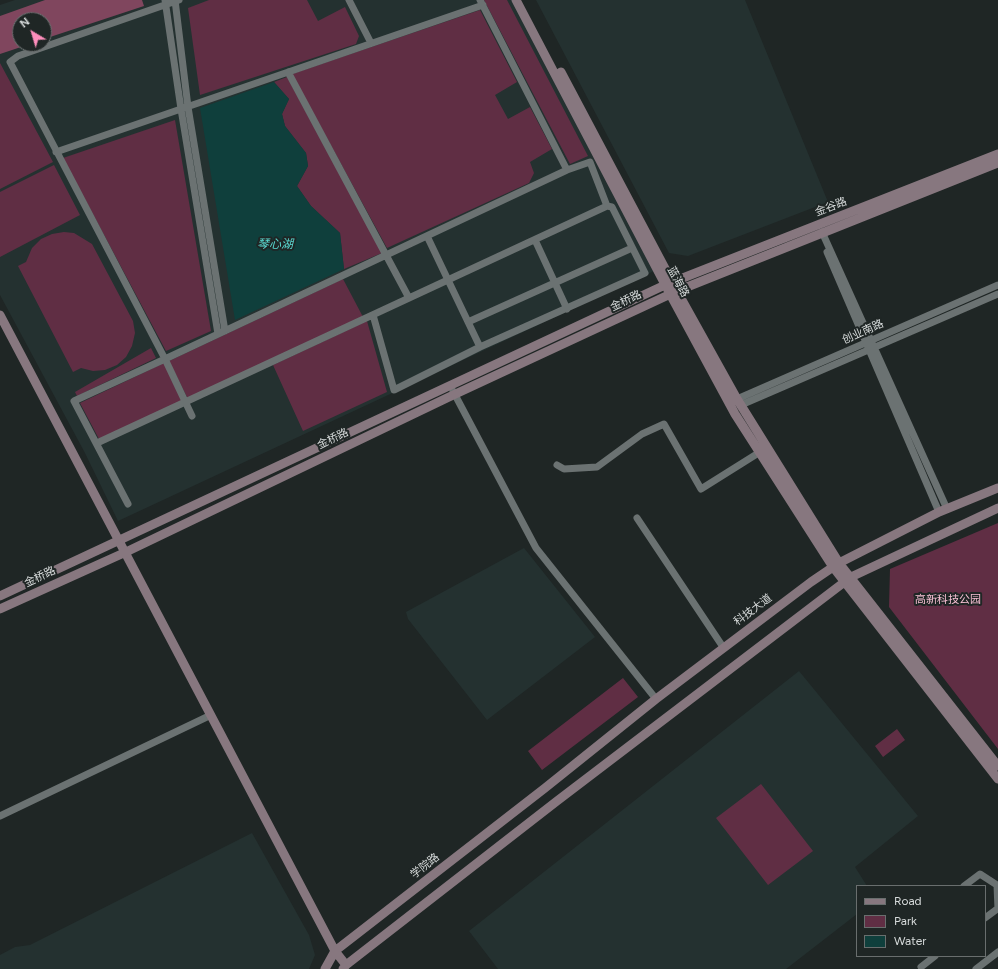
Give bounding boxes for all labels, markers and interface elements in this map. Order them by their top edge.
north arrow [12,12,52,52]
text: N [18,15,32,31]
street label: 金谷路 [813,195,849,219]
water label: 琴心湖 [257,237,293,251]
street label: 蓝海路 [664,264,692,300]
street label: 金桥路 [608,288,644,314]
street label: 创业南路 [840,317,886,347]
street label: 金桥路 [315,426,351,452]
street label: 金桥路 [22,564,58,590]
street label: 科技大道 [731,591,775,629]
park label: 高新科技公园 [915,593,981,607]
street label: 学院路 [408,851,442,881]
legend [856,885,986,957]
text: Road [894,894,922,908]
text: Park [894,914,917,928]
text: Water [894,934,926,948]

